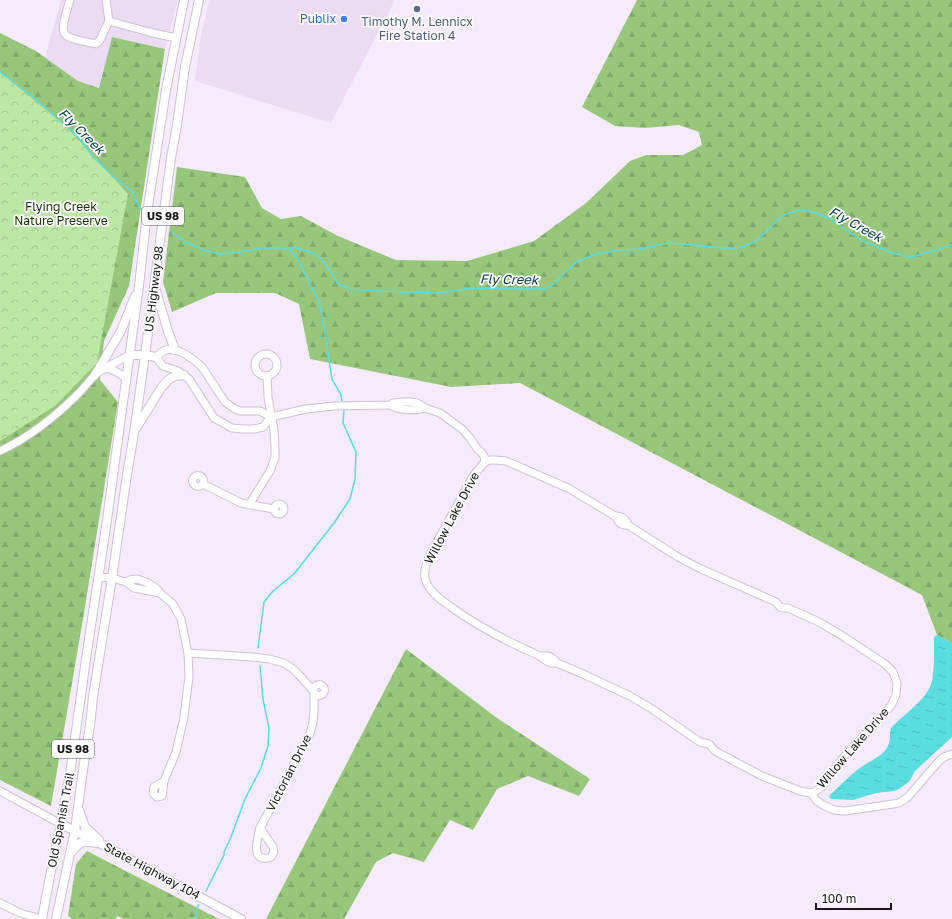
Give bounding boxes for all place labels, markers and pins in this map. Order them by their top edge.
marker: Timothy M. Lennicx Fire Station 4 [412,4,422,14]
place label: Publix [300,11,336,26]
marker: Publix [339,14,349,24]
place label: Timothy M. Lennicx Fire Station 4 [361,14,473,43]

